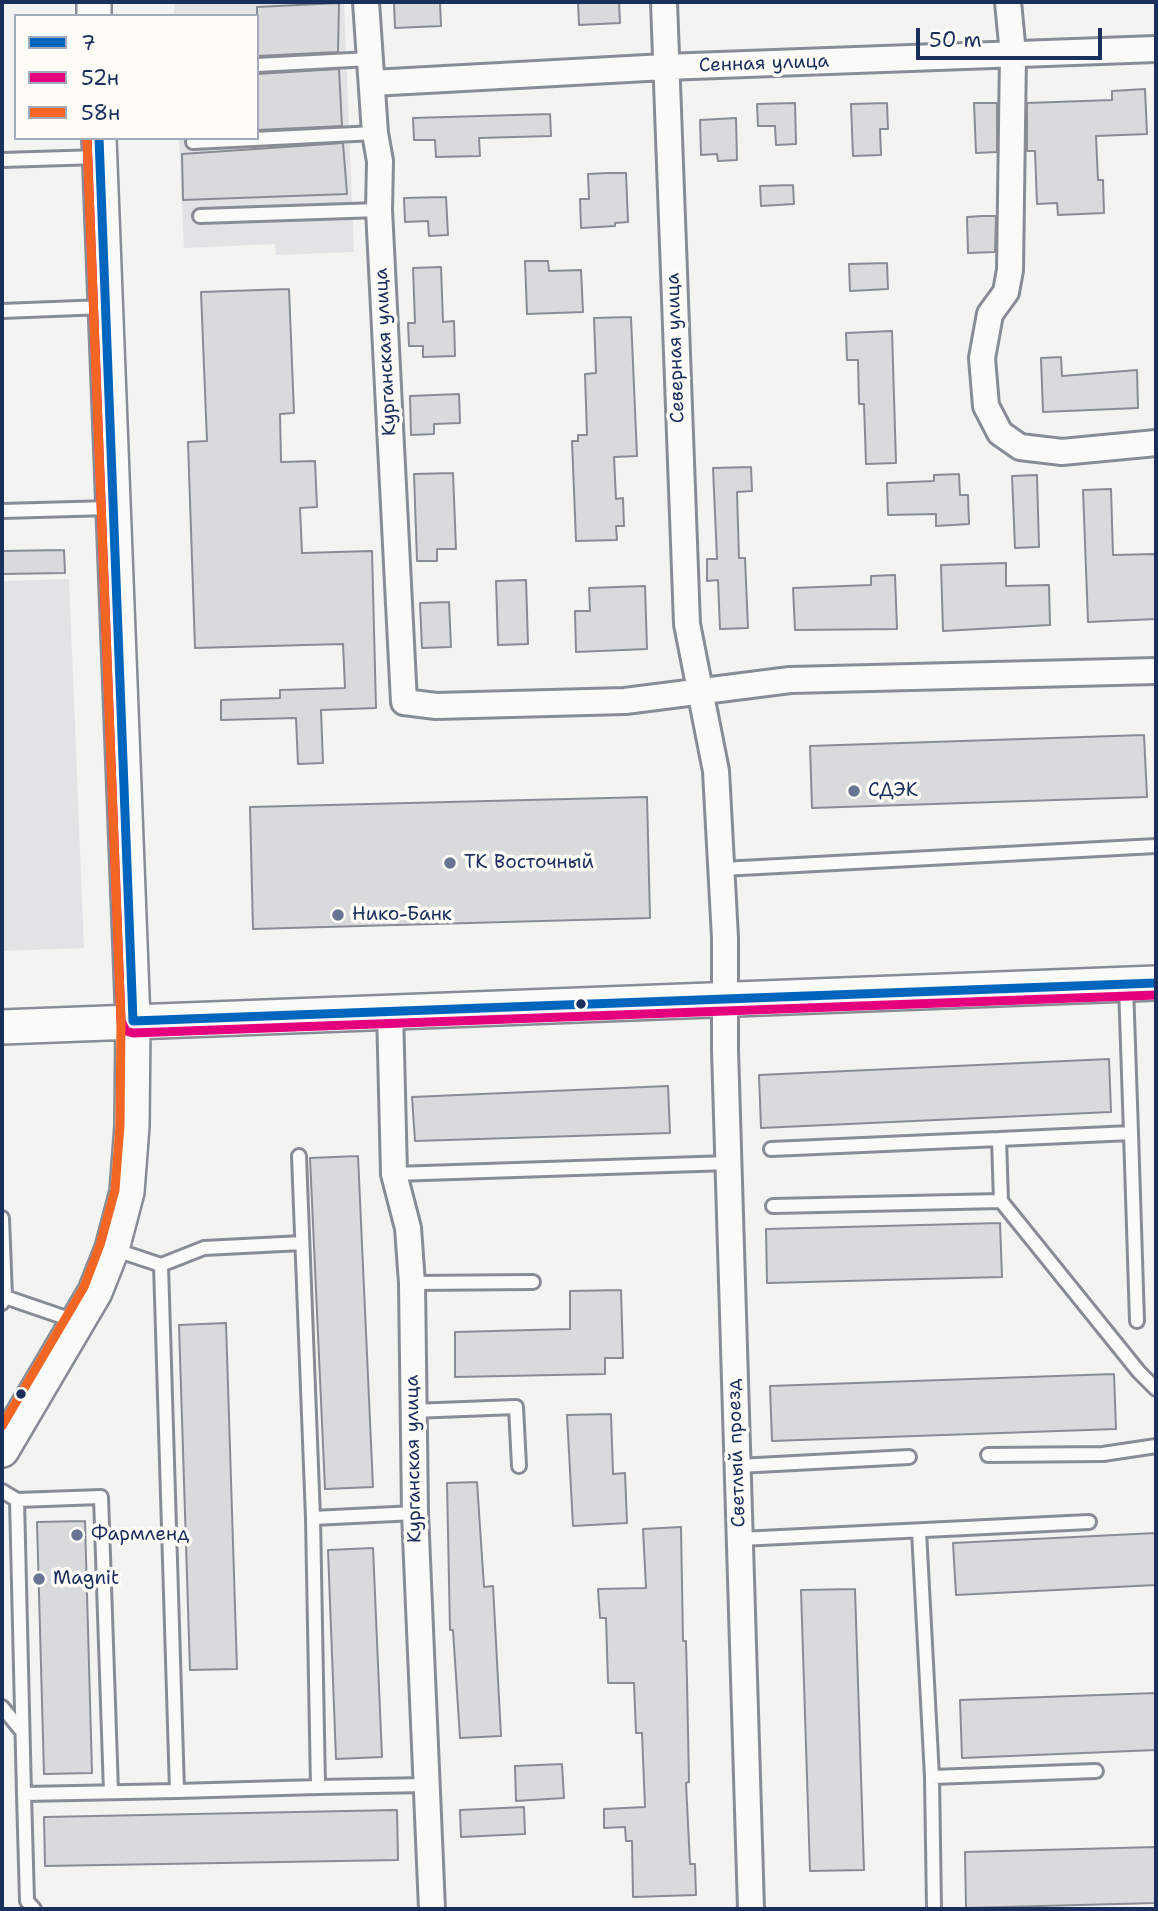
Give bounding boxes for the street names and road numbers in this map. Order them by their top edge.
street label: Сенная улица [699,50,829,78]
street label: Курганская улица [370,267,402,437]
street label: Северная улица [662,272,690,424]
street label: Курганская улица [401,1375,427,1543]
street label: Светлый проезд [723,1378,751,1528]

